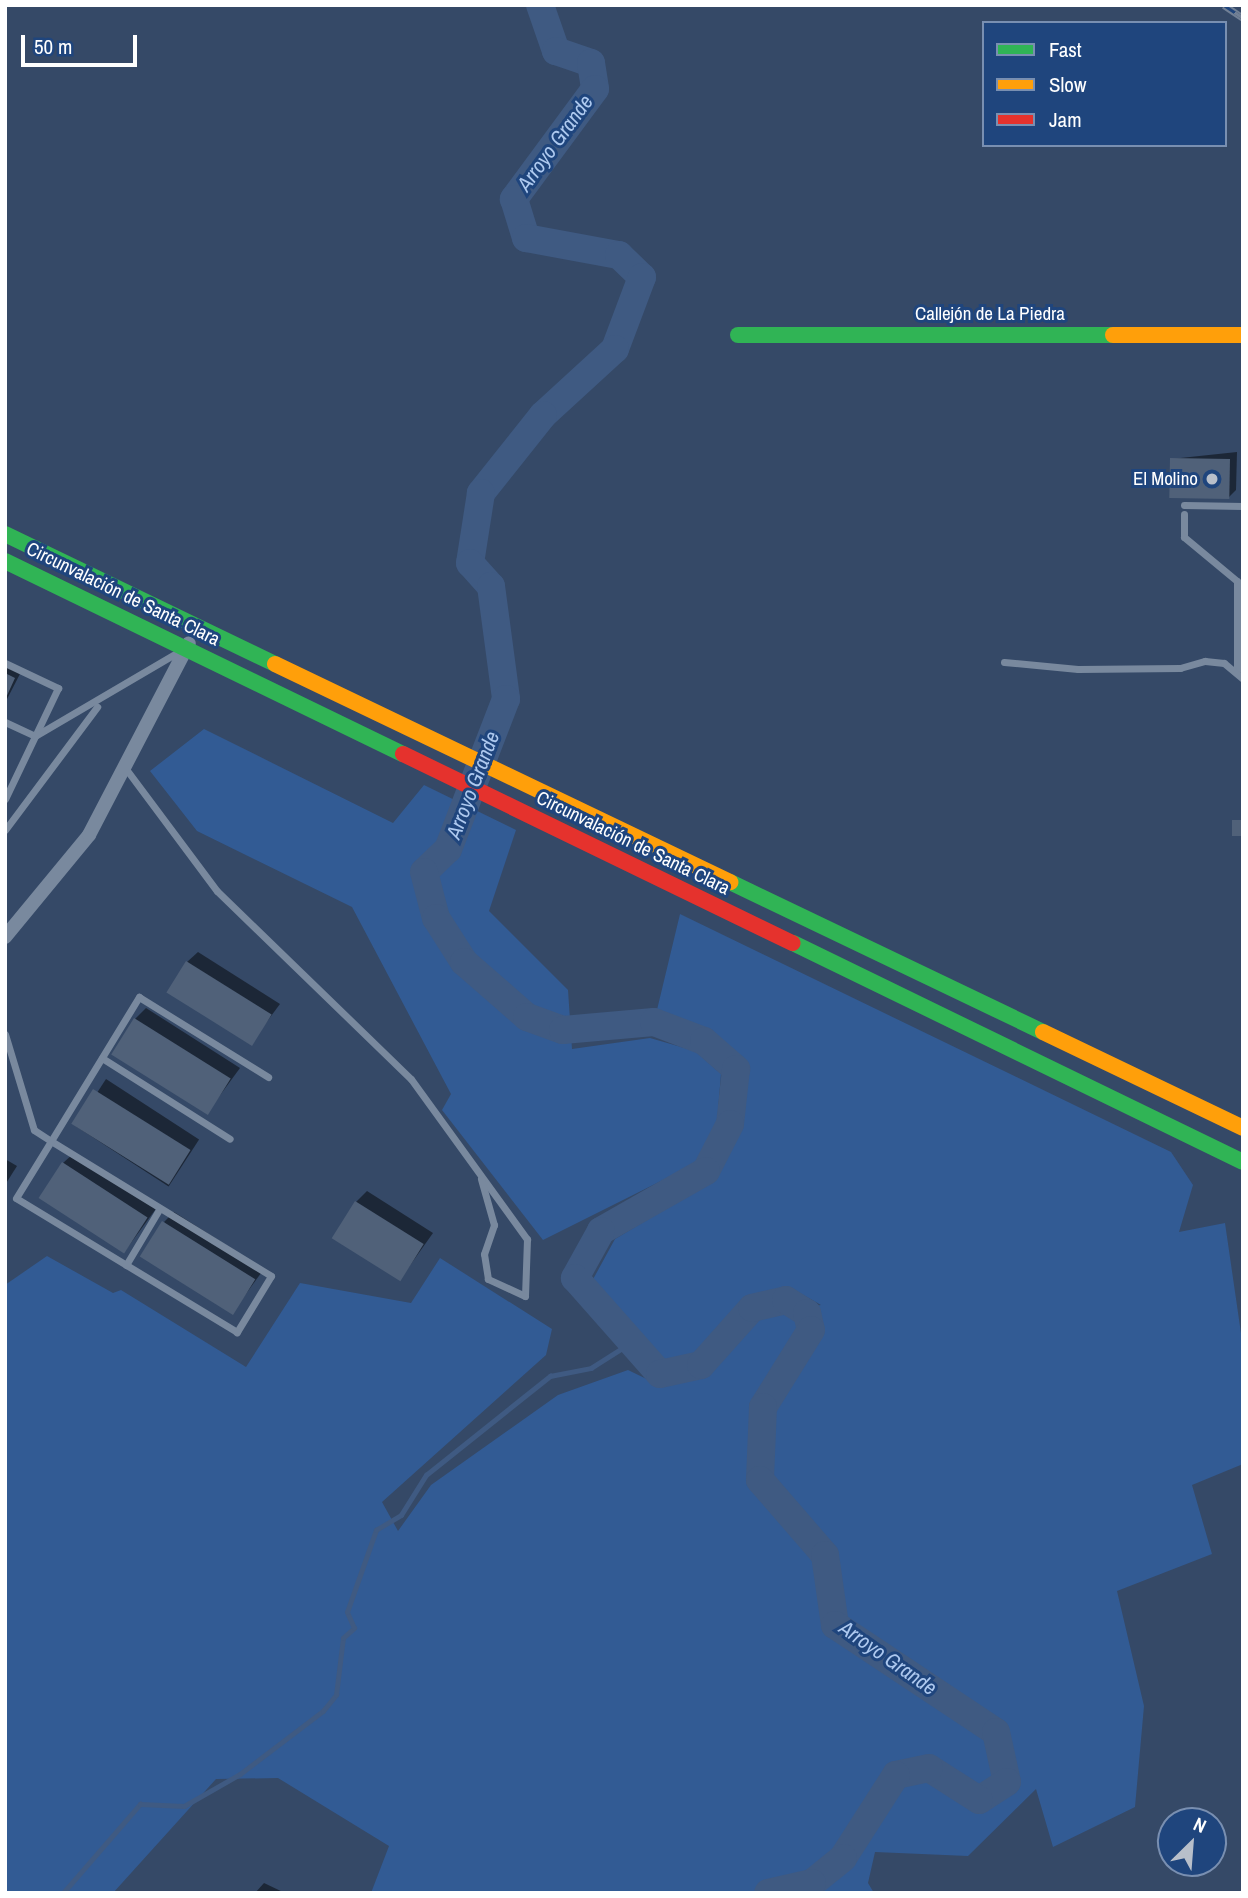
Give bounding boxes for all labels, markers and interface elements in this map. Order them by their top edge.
scale bar [24,21,140,65]
legend [982,21,1227,147]
text: 50 m [34,32,72,61]
text: Fast [1049,35,1082,64]
text: Slow [1049,70,1086,99]
water label: Arroyo Grande [512,90,598,196]
text: Jam [1049,105,1082,134]
street label: Callejón de La Piedra [915,303,1065,325]
place label: El Molino [1133,468,1198,490]
marker: El Molino [1204,471,1220,487]
street label: Circunvalación de Santa Clara [23,537,223,651]
water label: Arroyo Grande [441,728,505,842]
street label: Circunvalación de Santa Clara [533,786,733,900]
water label: Arroyo Grande [835,1615,941,1701]
north arrow [1157,1807,1227,1877]
text: N [1189,1811,1211,1839]

